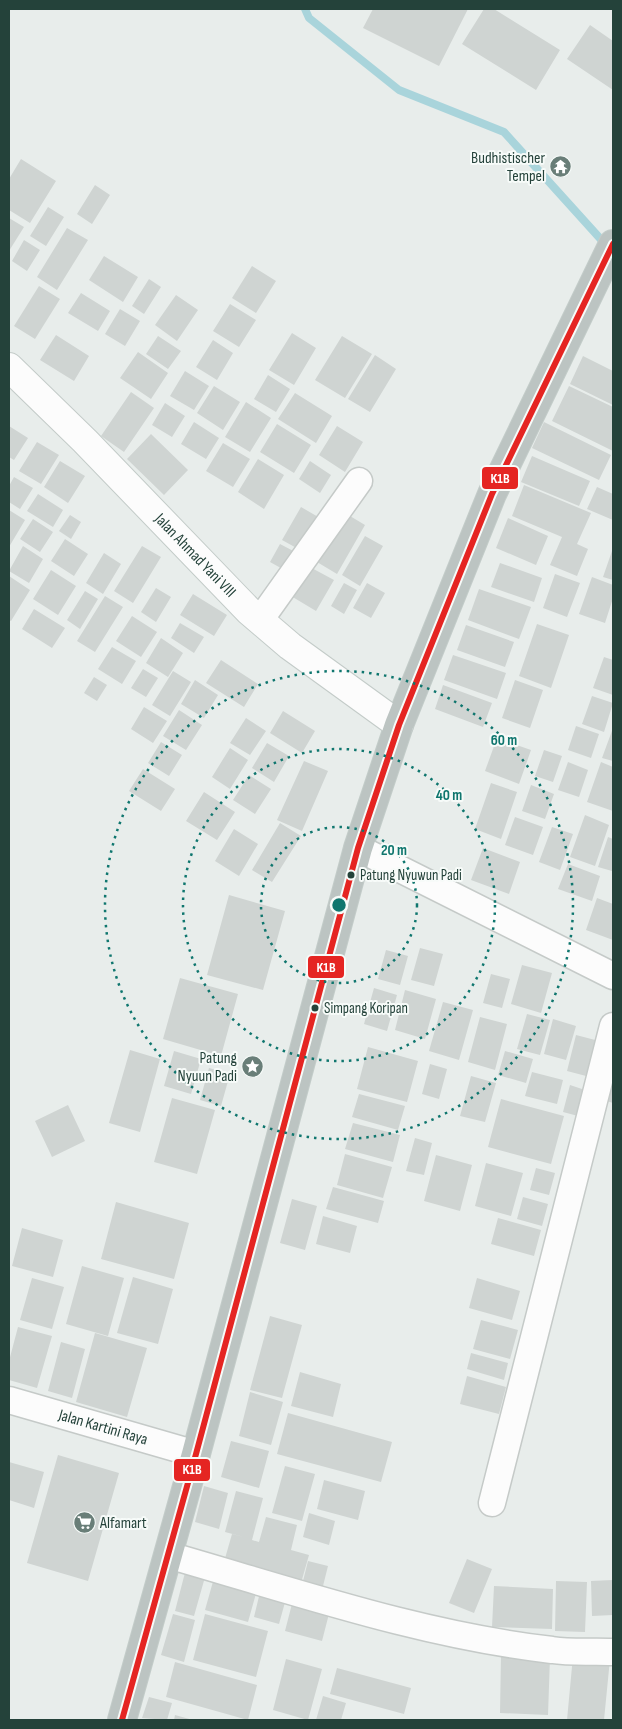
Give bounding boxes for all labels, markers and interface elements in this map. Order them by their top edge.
place label: Budhistischer Tempel [471,149,545,186]
temple icon: Budhistischer Tempel [549,155,573,179]
line badge: K1B [481,466,519,490]
text: K1B [490,470,510,487]
street label: Jalan Ahmad Yani VIII [150,509,240,601]
text: 60 m [491,731,517,750]
text: 40 m [436,786,462,805]
text: 20 m [381,841,407,860]
place label: Patung Nyuwun Padi [360,866,462,885]
marker: Patung Nyuwun Padi [346,870,356,880]
centre of rings [330,896,348,914]
line badge: K1B [307,955,345,979]
text: K1B [316,959,336,976]
place label: Simpang Koripan [324,999,408,1018]
marker: Simpang Koripan [310,1003,320,1013]
place label: Patung Nyuun Padi [178,1049,237,1086]
place icon: Patung Nyuun Padi [241,1055,265,1079]
street label: Jalan Kartini Raya [55,1405,150,1449]
line badge: K1B [173,1458,211,1482]
text: K1B [182,1461,202,1478]
supermarket icon: Alfamart [72,1511,96,1535]
place label: Alfamart [99,1514,147,1533]

